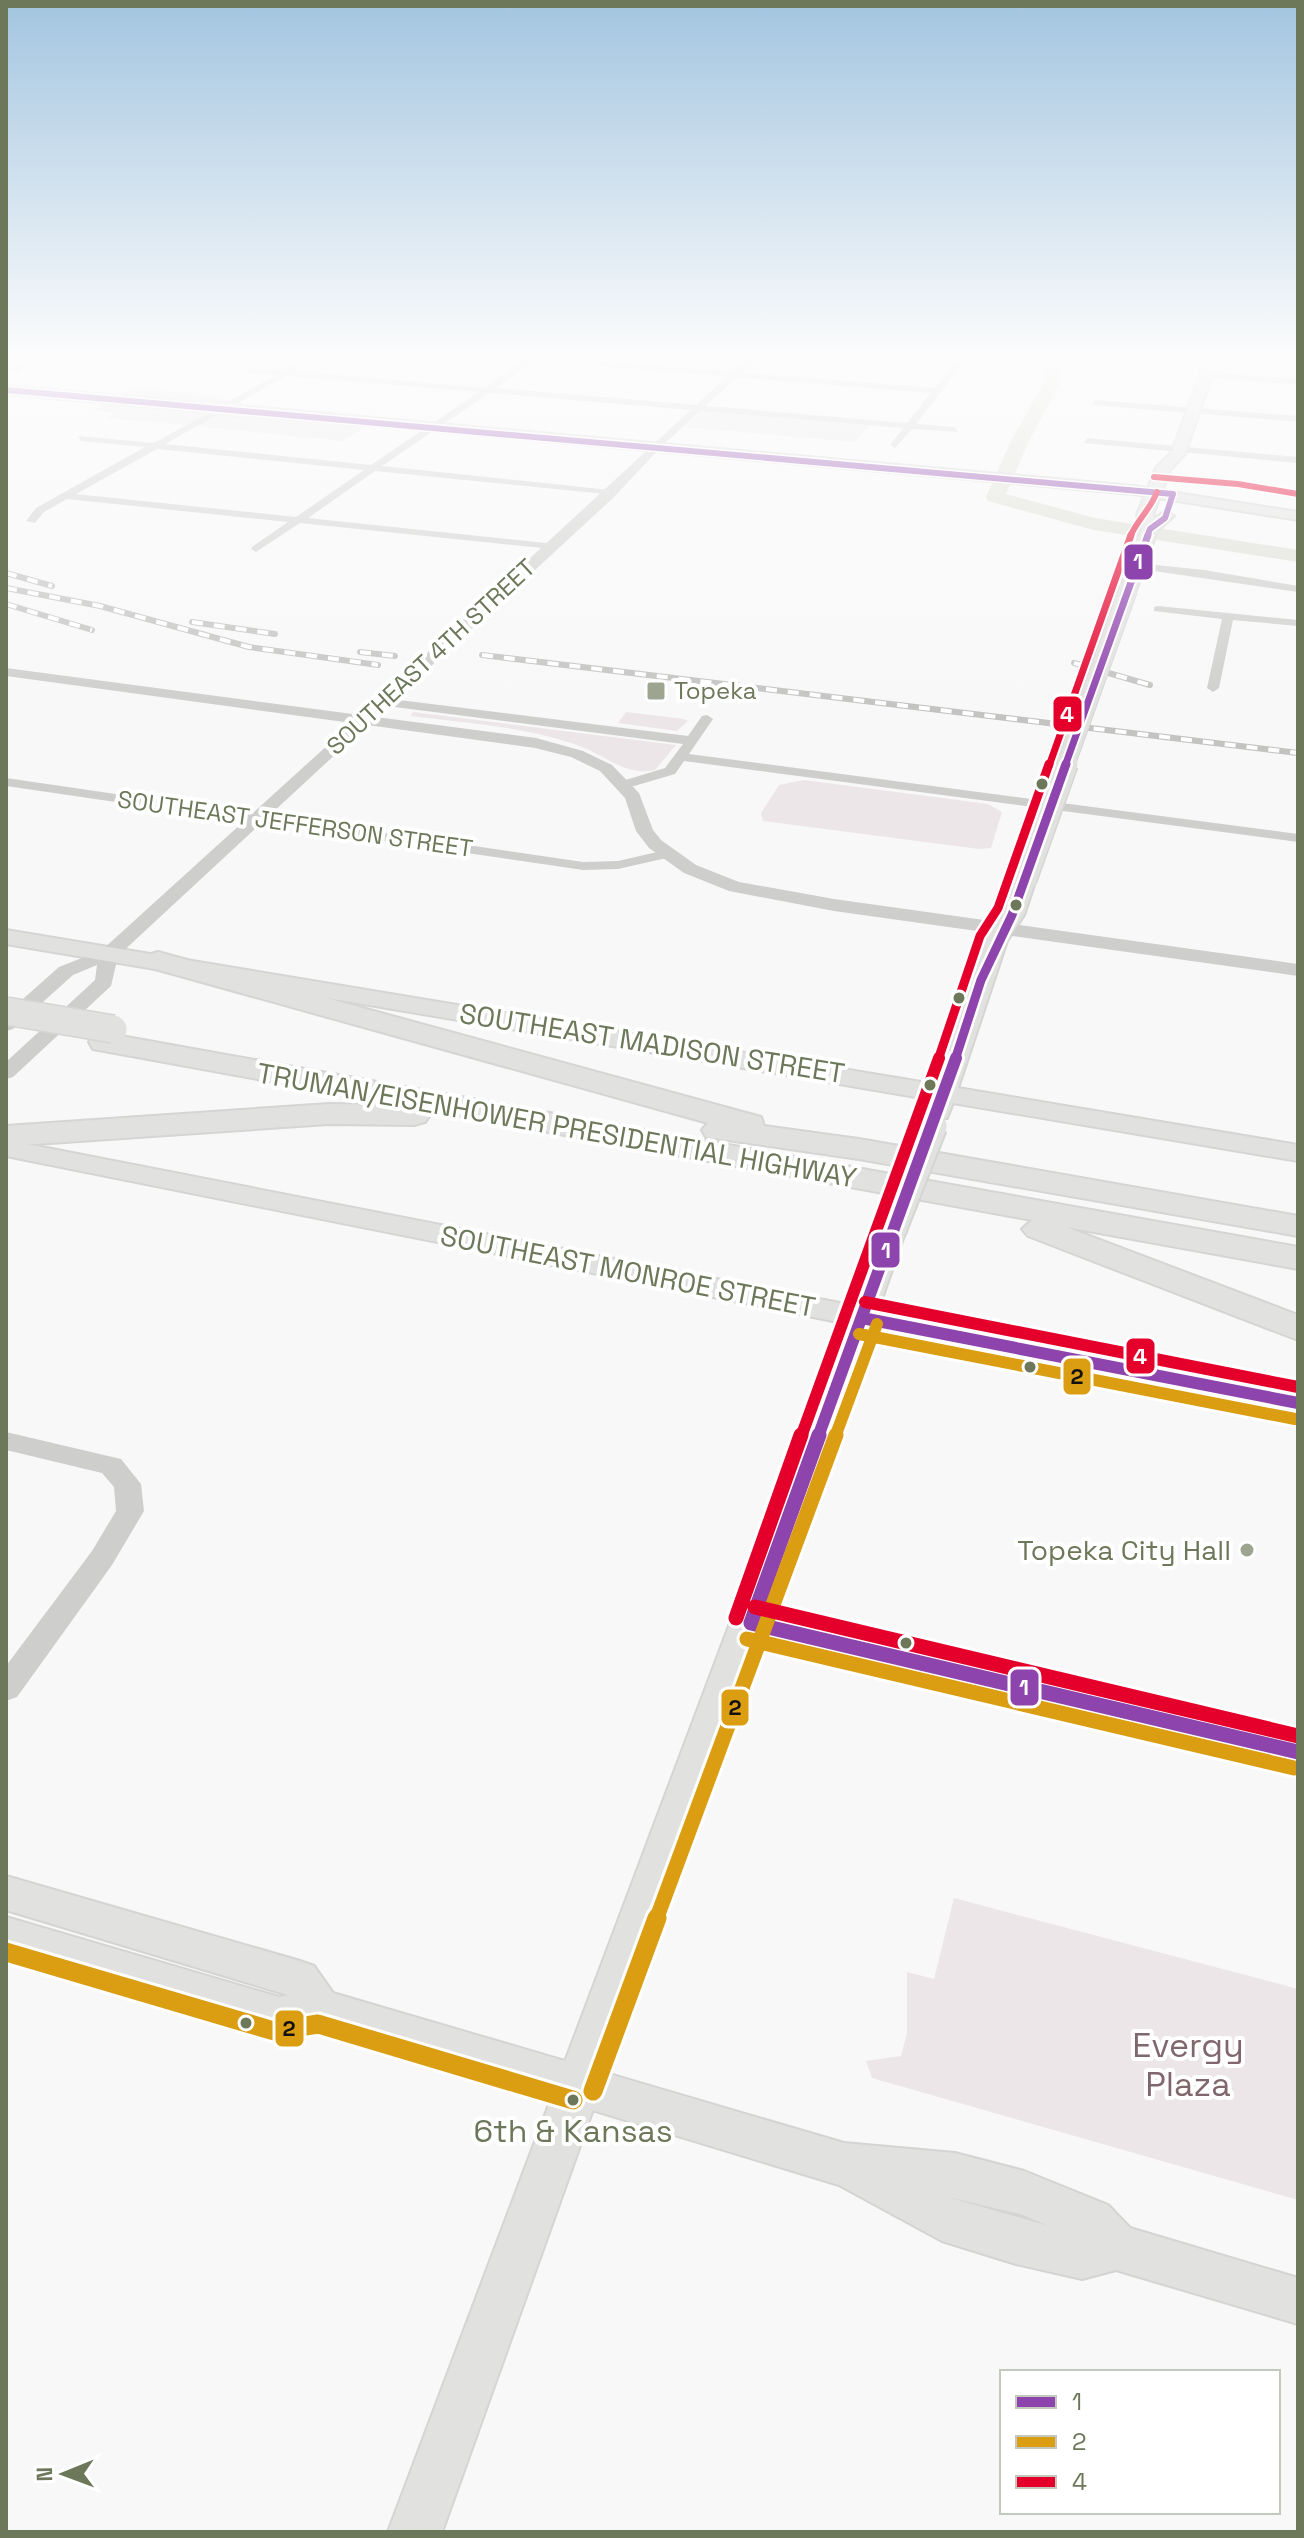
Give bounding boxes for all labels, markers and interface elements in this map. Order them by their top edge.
line badge: 1 [1123,543,1154,581]
text: 1 [1133,547,1143,575]
street label: SOUTHEAST 4TH STREET [320,552,542,761]
place label: Topeka [674,675,757,706]
marker: Topeka [645,680,667,702]
line badge: 4 [1052,695,1083,733]
text: 4 [1060,700,1074,728]
unlabelled marker [1034,776,1050,792]
street label: SOUTHEAST JEFFERSON STREET [115,783,475,864]
unlabelled marker [1008,897,1024,913]
unlabelled marker [951,990,967,1006]
street label: SOUTHEAST MADISON STREET [457,995,847,1091]
street label: TRUMAN/EISENHOWER PRESIDENTIAL HIGHWAY [254,1054,860,1196]
unlabelled marker [922,1077,938,1093]
street label: SOUTHEAST MONROE STREET [437,1217,819,1325]
line badge: 1 [870,1231,901,1269]
text: 1 [881,1236,891,1264]
line badge: 4 [1125,1337,1156,1375]
text: 4 [1133,1342,1147,1370]
line badge: 2 [1062,1357,1092,1396]
unlabelled marker [1022,1359,1038,1375]
text: 2 [1070,1362,1084,1390]
place label: Topeka City Hall [1017,1532,1231,1568]
marker: Topeka City Hall [1238,1541,1256,1559]
unlabelled marker [898,1635,914,1651]
line badge: 1 [1009,1668,1040,1707]
text: 1 [1019,1673,1029,1701]
line badge: 2 [720,1688,750,1727]
text: 2 [728,1693,742,1721]
line badge: 2 [274,2009,305,2048]
text: 2 [282,2014,296,2042]
unlabelled marker [238,2015,254,2031]
park label: Evergy Plaza [1132,2024,1244,2106]
marker: 6th & Kansas [565,2092,581,2108]
place label: 6th & Kansas [473,2111,673,2151]
legend [1000,2370,1280,2514]
text: 1 [1072,2386,1082,2417]
text: 2 [1072,2426,1086,2457]
north arrow [24,2434,104,2514]
text: 4 [1072,2466,1087,2497]
text: N [30,2467,58,2482]

